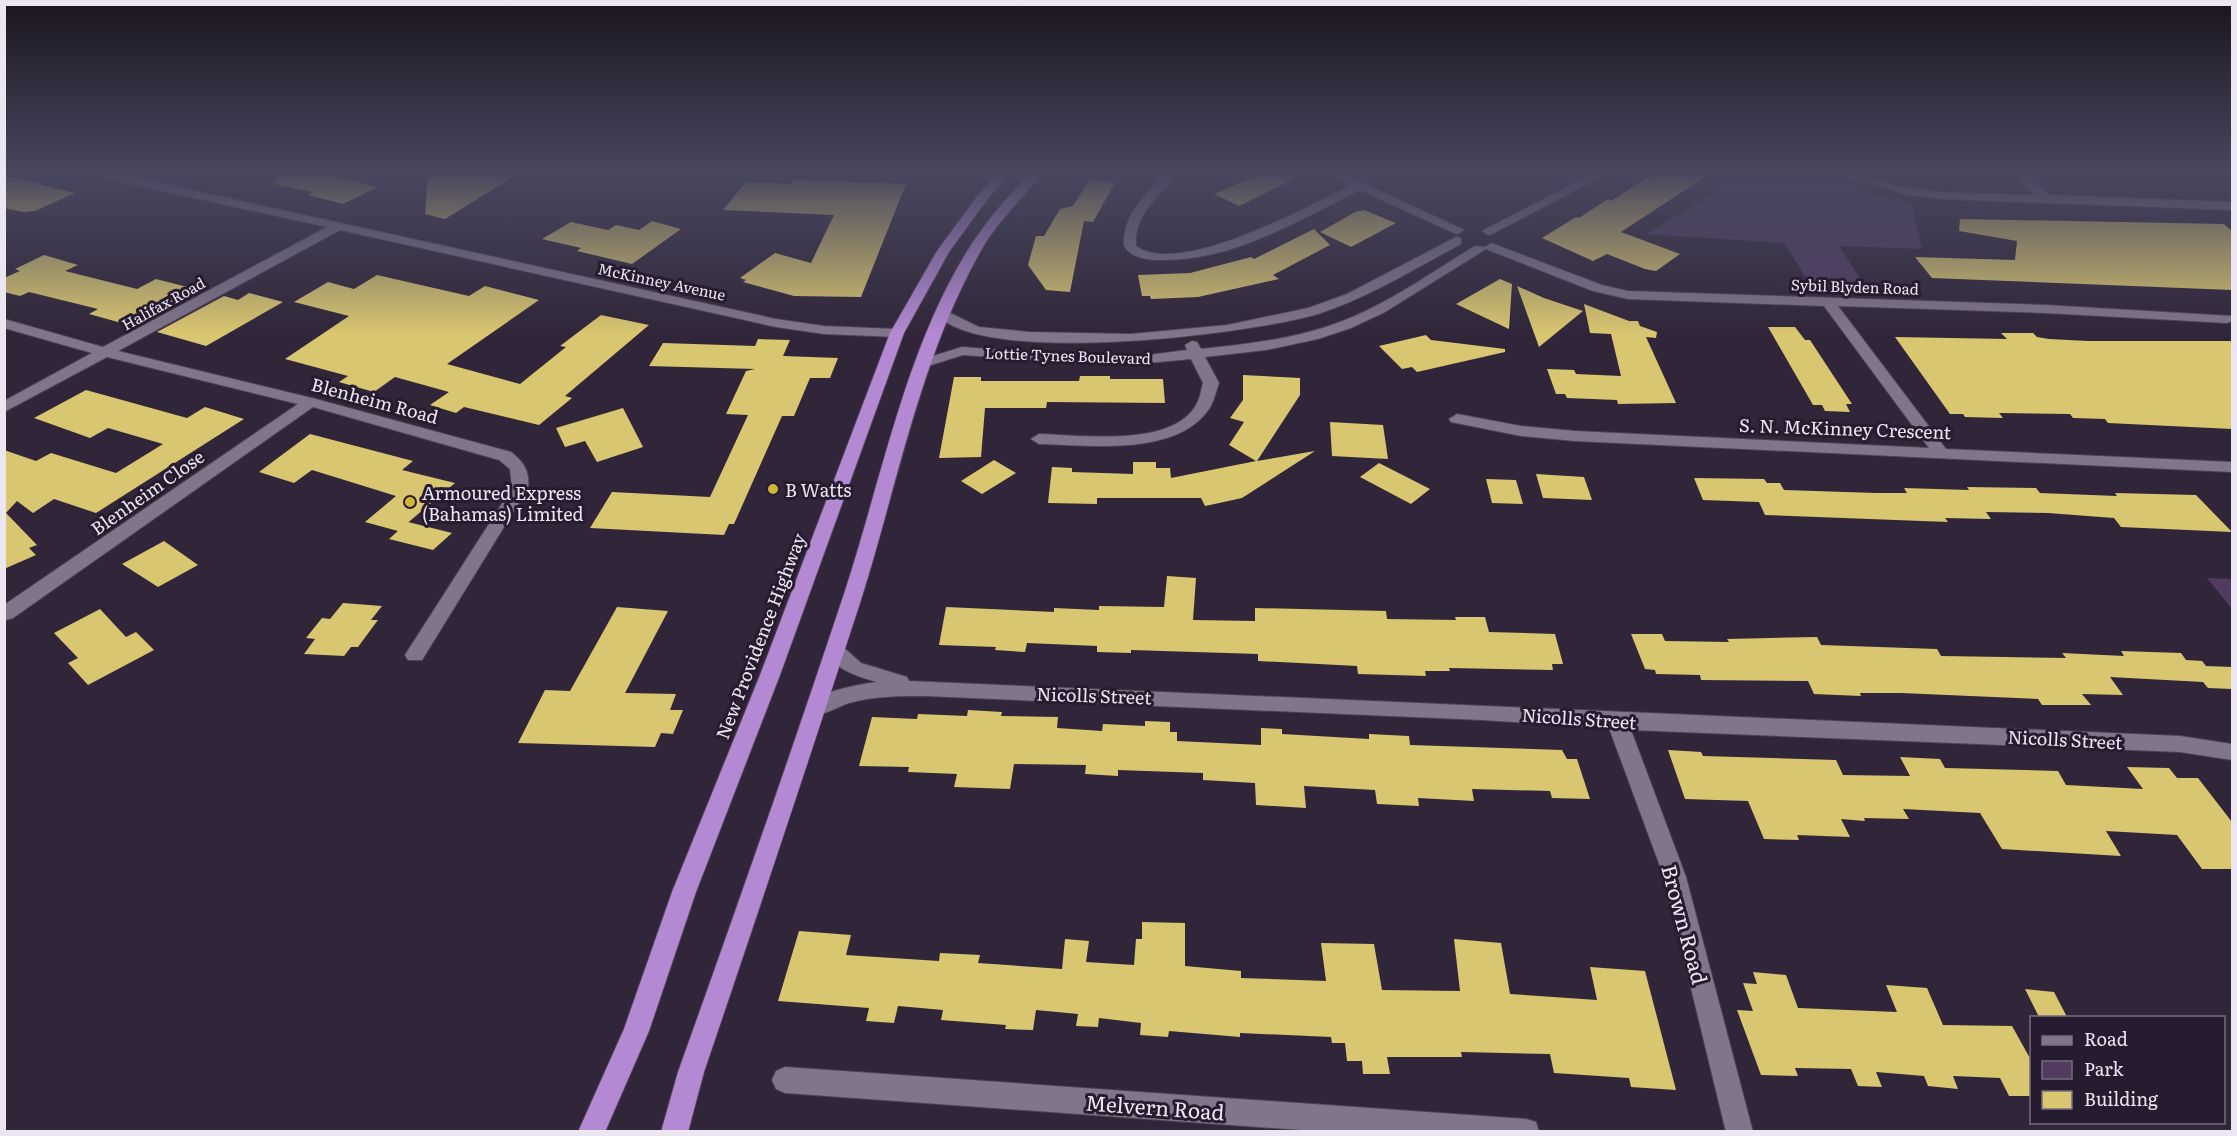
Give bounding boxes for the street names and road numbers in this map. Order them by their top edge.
street label: McKinney Avenue [596,256,728,306]
street label: Halifax Road [117,271,209,335]
street label: Sybil Blyden Road [1791,272,1919,300]
street label: Lottie Tynes Boulevard [985,341,1151,369]
street label: Blenheim Road [308,370,442,430]
street label: S. N. McKinney Crescent [1738,411,1952,445]
street label: Blenheim Close [85,443,209,541]
street label: New Providence Highway [708,528,812,743]
street label: Nicolls Street [1036,680,1153,711]
street label: Nicolls Street [1521,701,1638,736]
street label: Nicolls Street [2007,723,2124,756]
street label: Brown Road [1655,861,1717,987]
street label: Melvern Road [1085,1086,1226,1126]

